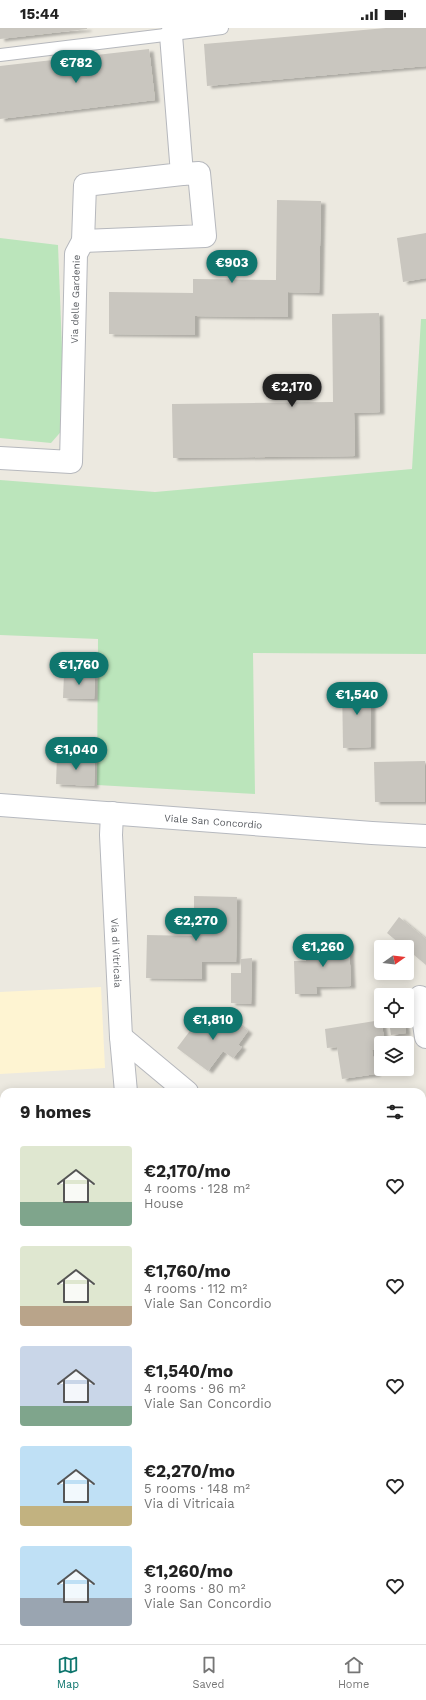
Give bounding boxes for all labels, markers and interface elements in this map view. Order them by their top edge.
text: 15:44 [20,5,59,23]
pin: €782 [52,50,100,84]
text: €782 [60,55,92,70]
pin: €903 [208,250,256,284]
street label: Via delle Gardenie [69,254,82,344]
text: €903 [215,255,249,270]
pin: €2,170 [259,374,325,408]
text: €2,170 [272,379,312,394]
pin: €1,760 [46,652,112,686]
text: €1,760 [59,657,99,672]
pin: €1,540 [324,682,390,716]
text: €1,540 [336,687,378,702]
pin: €1,040 [43,737,109,771]
text: €1,040 [54,742,98,757]
street label: Viale San Concordio [164,812,263,831]
pin: €2,270 [163,908,229,942]
text: €2,270 [174,913,218,928]
street label: Via di Vitricaia [109,918,124,988]
pin: €1,260 [290,934,356,968]
text: €1,260 [302,939,344,954]
north arrow [374,940,414,980]
map controls [374,940,414,1076]
button: locate [374,988,414,1028]
pin: €1,810 [180,1007,246,1041]
text: €1,810 [193,1012,233,1027]
button: layers [374,1036,414,1076]
icon: filters [384,1101,406,1123]
text: 9 homes [20,1102,91,1122]
text: €2,170/mo [144,1161,231,1181]
icon: home [52,1162,100,1210]
icon: heart [384,1175,406,1197]
text: 4 rooms · 128 m² [144,1181,250,1196]
text: House [144,1196,184,1211]
text: €1,760/mo [144,1261,231,1281]
icon: home [52,1262,100,1310]
icon: heart [384,1275,406,1297]
text: 4 rooms · 112 m² [144,1281,247,1296]
text: Viale San Concordio [144,1296,272,1311]
text: €1,540/mo [144,1361,233,1381]
icon: home [52,1362,100,1410]
icon: heart [384,1375,406,1397]
text: 4 rooms · 96 m² [144,1381,246,1396]
text: Viale San Concordio [144,1396,272,1411]
text: €2,270/mo [144,1461,235,1481]
icon: home [52,1462,100,1510]
icon: heart [384,1475,406,1497]
text: 5 rooms · 148 m² [144,1481,250,1496]
text: Via di Vitricaia [144,1496,235,1511]
text: €1,260/mo [144,1561,233,1581]
icon: home [52,1562,100,1610]
icon: heart [384,1575,406,1597]
text: 3 rooms · 80 m² [144,1581,245,1596]
text: Viale San Concordio [144,1596,272,1611]
tab: Map [57,1654,79,1691]
tab: Saved [193,1654,224,1691]
tab: Home [338,1654,369,1691]

